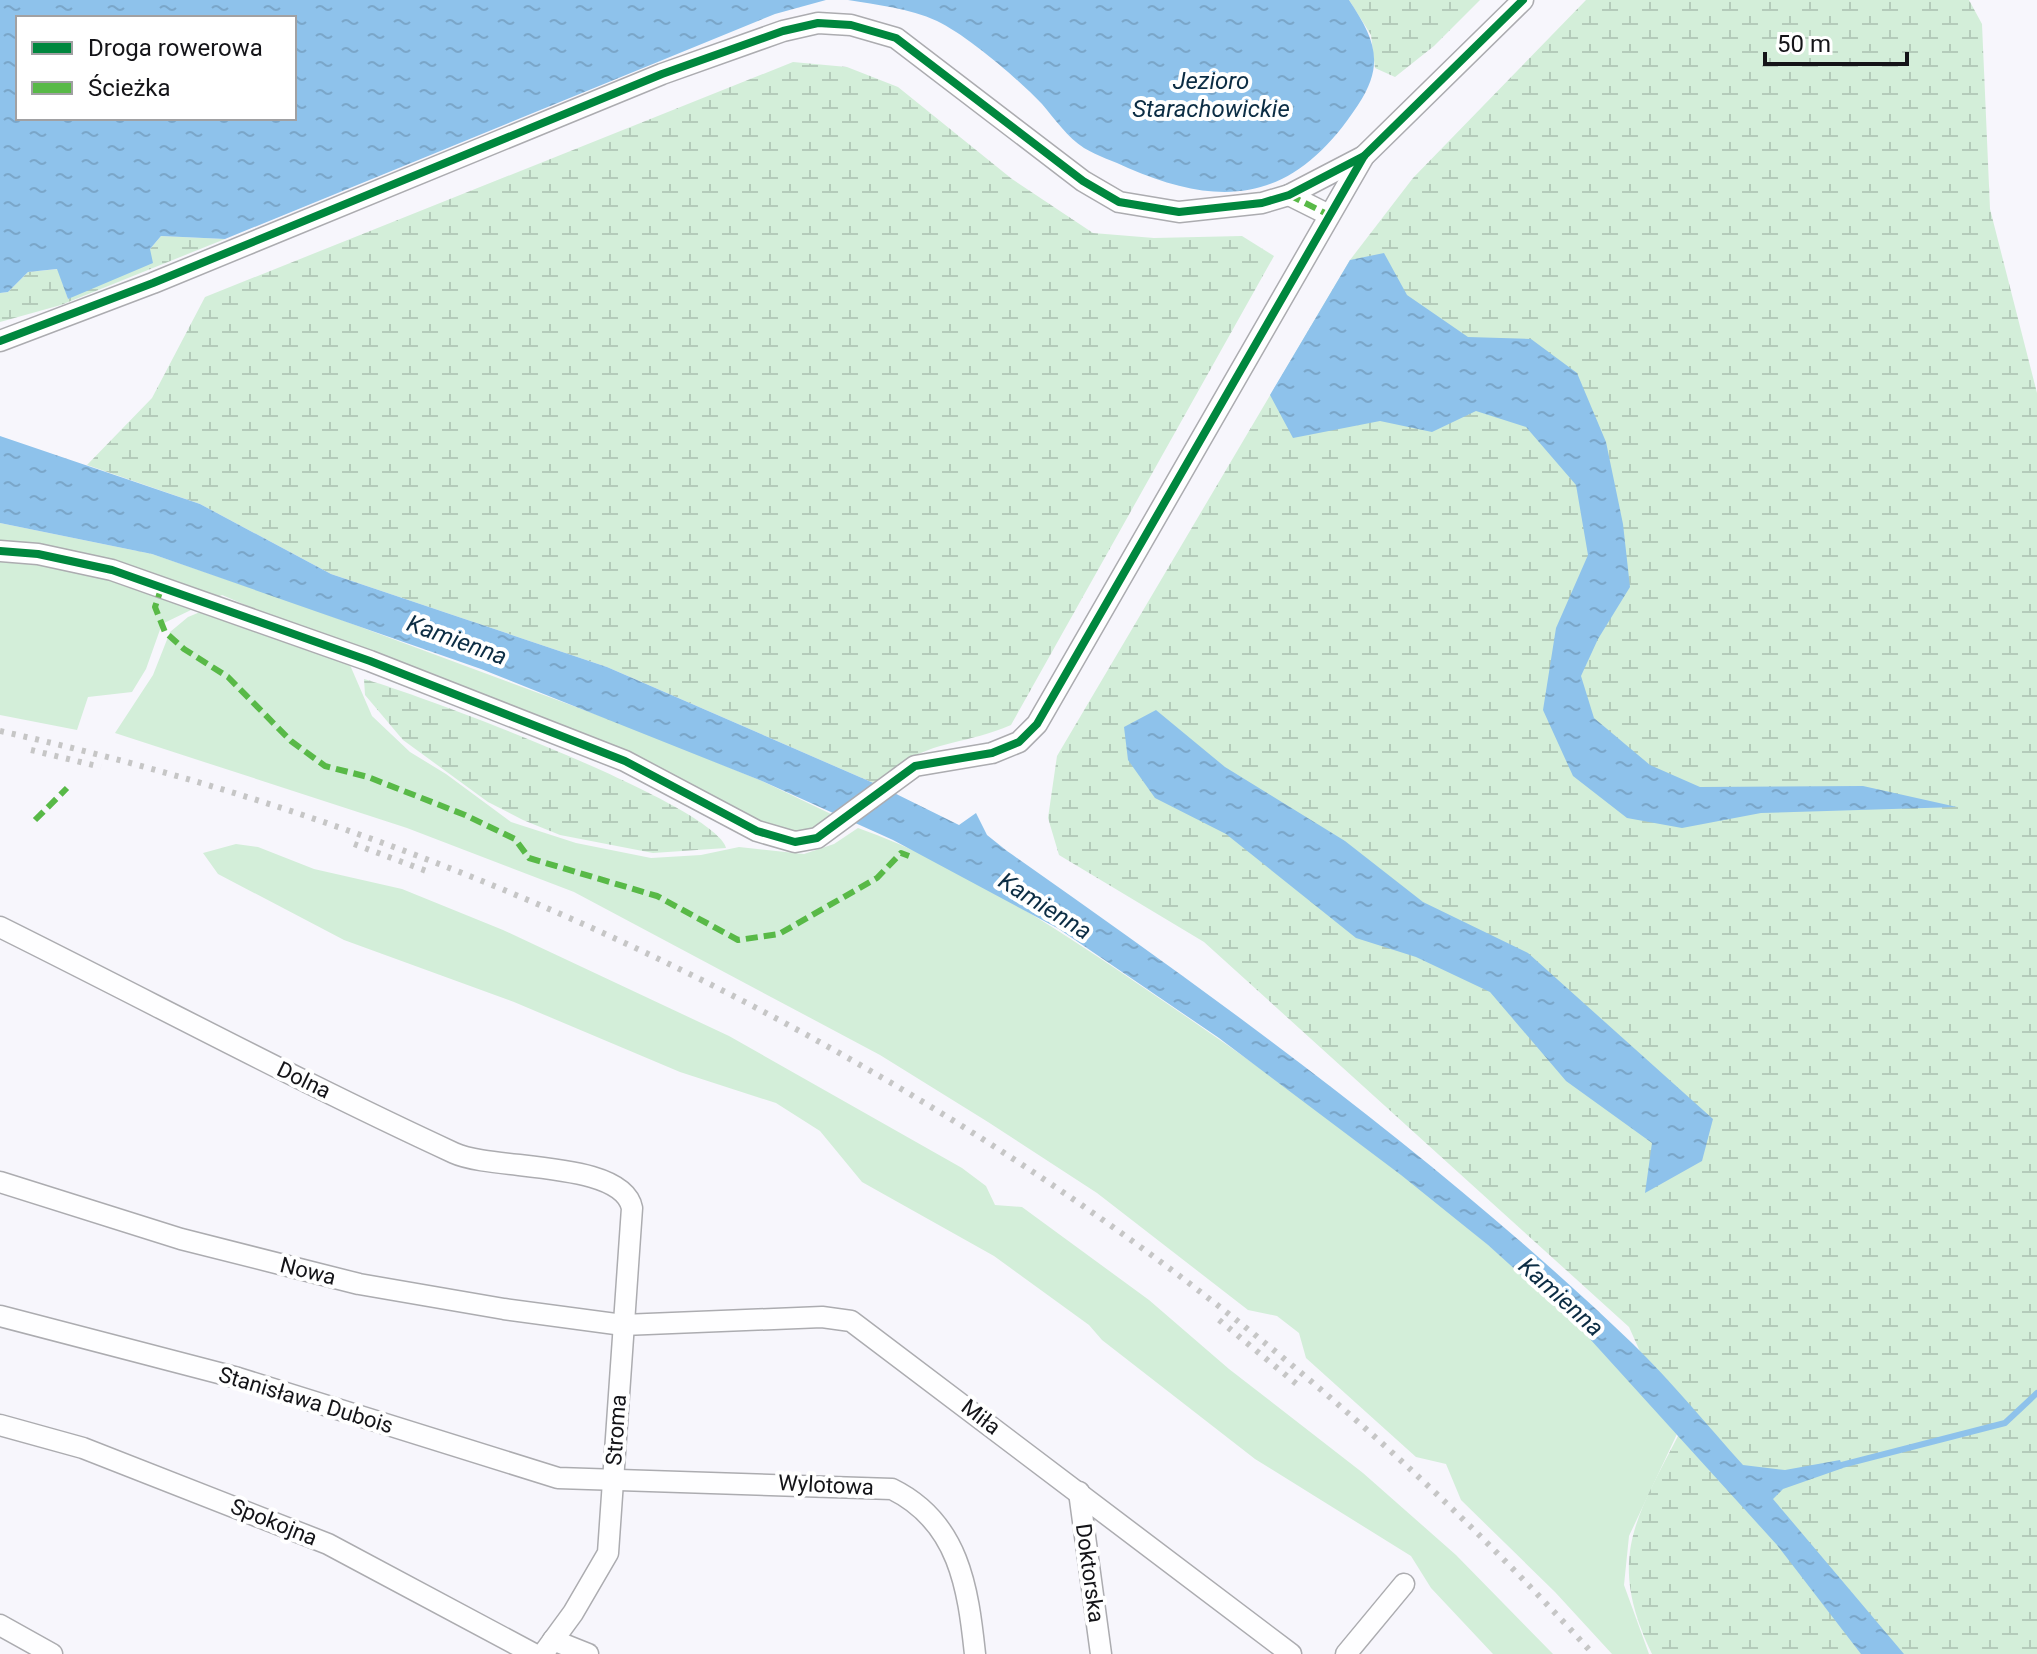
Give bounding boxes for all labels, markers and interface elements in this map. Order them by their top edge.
legend [16,16,296,120]
scale bar [1765,16,1907,66]
text: 50 m [1777,30,1831,58]
text: Droga rowerowa [88,34,263,62]
water label: Jezioro Starachowickie [1132,67,1290,123]
text: Ścieżka [88,74,171,102]
water label: Kamienna [403,609,511,671]
water label: Kamienna [993,867,1097,945]
street label: Dolna [273,1056,335,1104]
street label: Nowa [277,1252,339,1290]
water label: Kamienna [1513,1252,1609,1342]
street label: Stanisława Dubois [216,1362,396,1438]
street label: Stroma [601,1394,631,1466]
street label: Miła [957,1394,1005,1440]
street label: Wylotowa [777,1470,875,1500]
street label: Spokojna [227,1493,321,1551]
street label: Doktorska [1071,1522,1109,1624]

